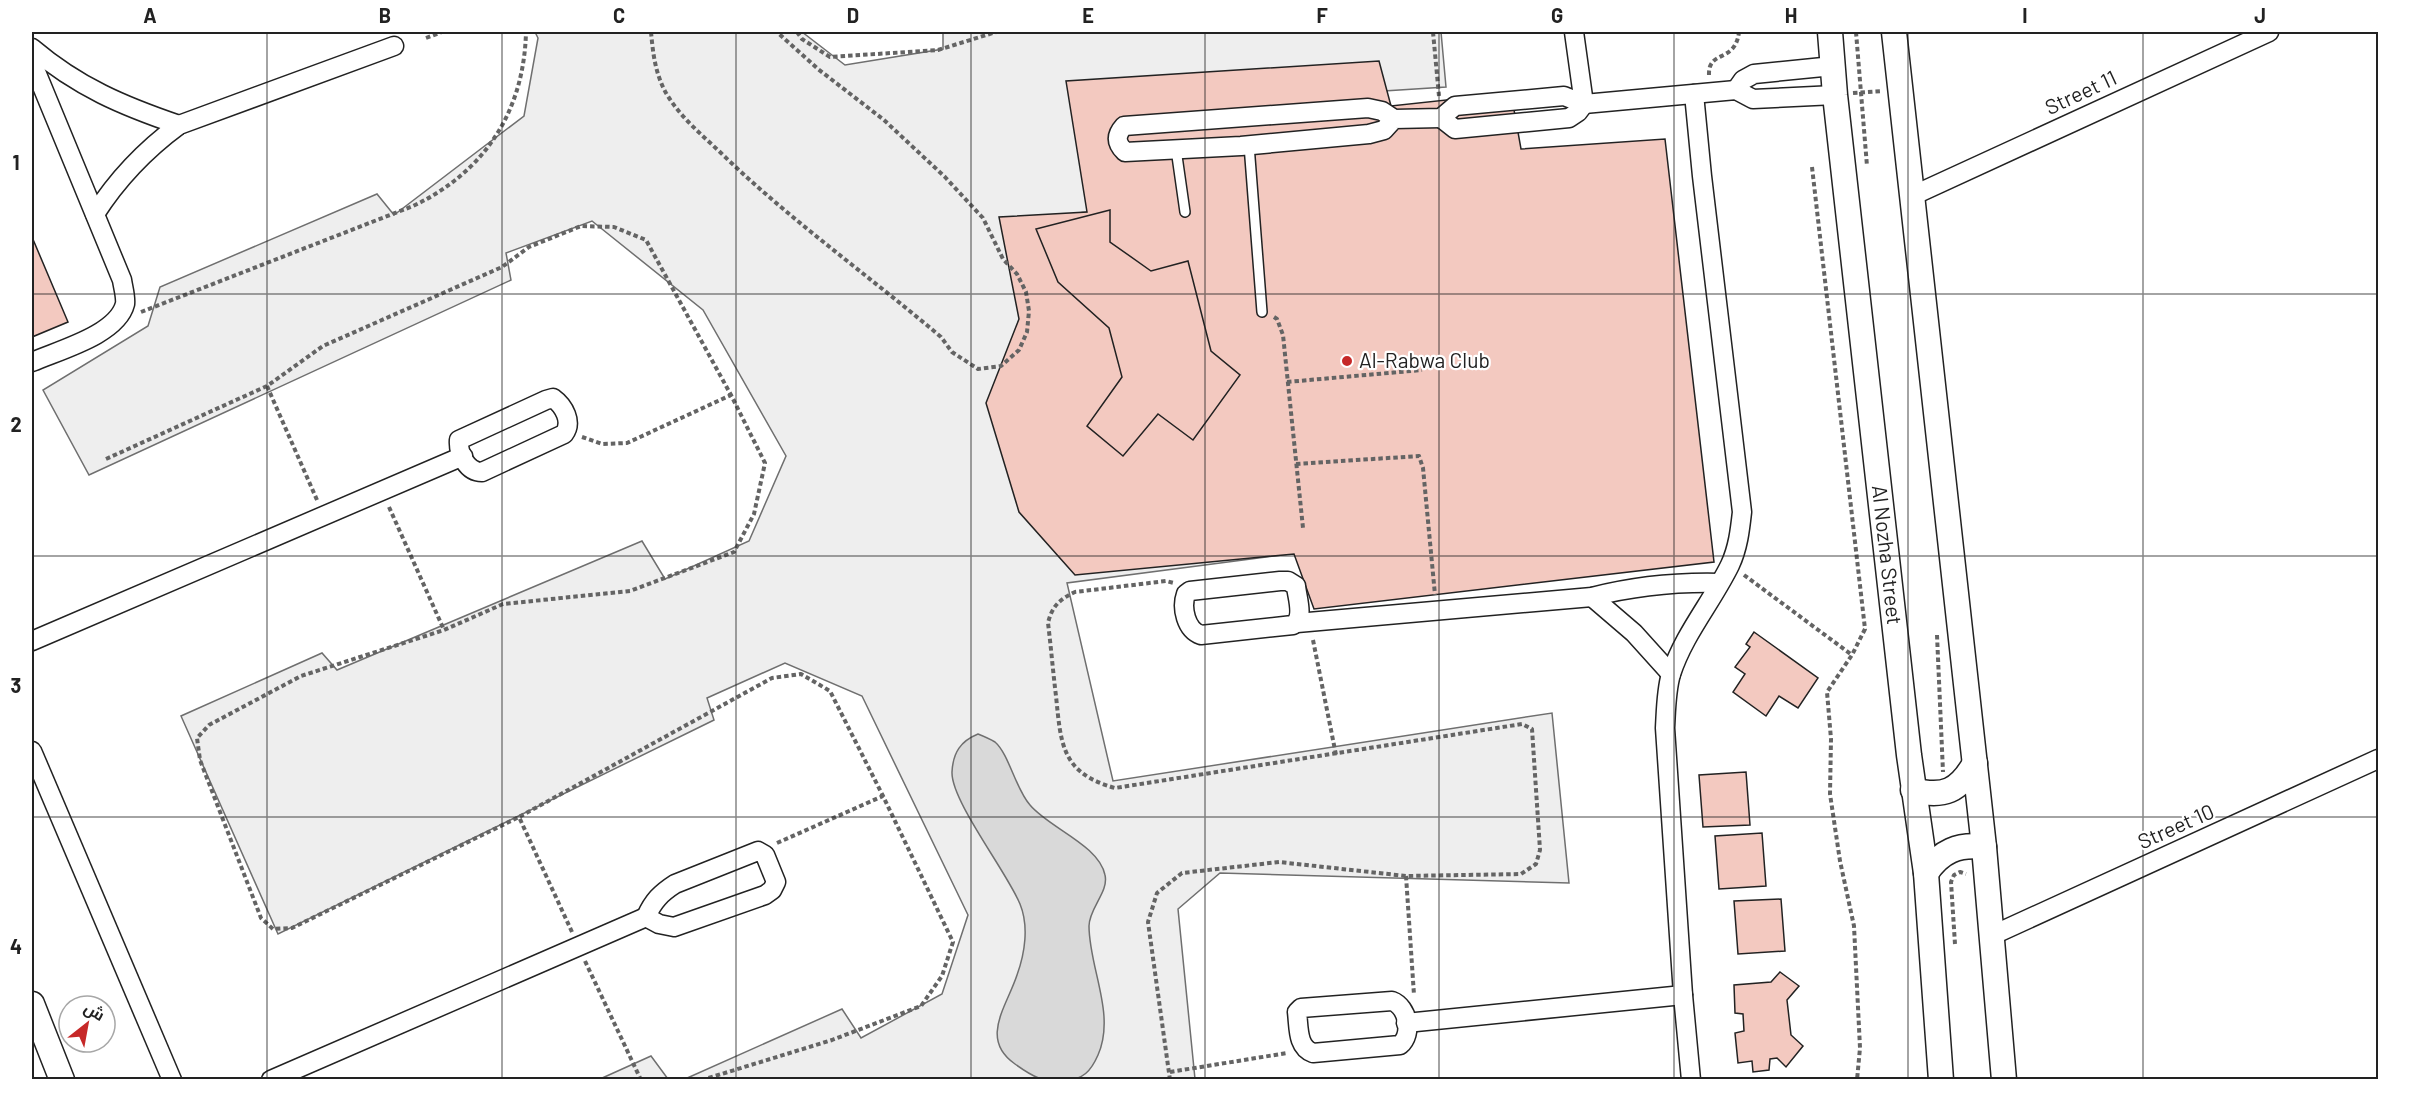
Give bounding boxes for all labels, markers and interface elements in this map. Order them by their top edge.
text: A [143,3,157,27]
text: B [379,3,391,27]
text: C [613,3,625,27]
text: D [847,3,859,27]
text: E [1082,3,1094,27]
text: F [1316,3,1328,27]
text: G [1551,3,1563,27]
text: H [1785,3,1797,27]
text: I [2022,3,2028,27]
text: J [2254,3,2266,27]
street label: Street 11 [2041,64,2120,119]
text: 1 [12,150,20,174]
place label: Al-Rabwa Club [1359,347,1490,372]
marker: Al-Rabwa Club [1340,354,1354,368]
text: 2 [10,412,22,436]
street label: Al Nozha Street [1868,484,1908,626]
text: 3 [11,673,21,697]
street label: Street 10 [2133,798,2217,853]
text: 4 [10,934,22,958]
north arrow [57,994,117,1054]
text: ش [81,997,109,1025]

